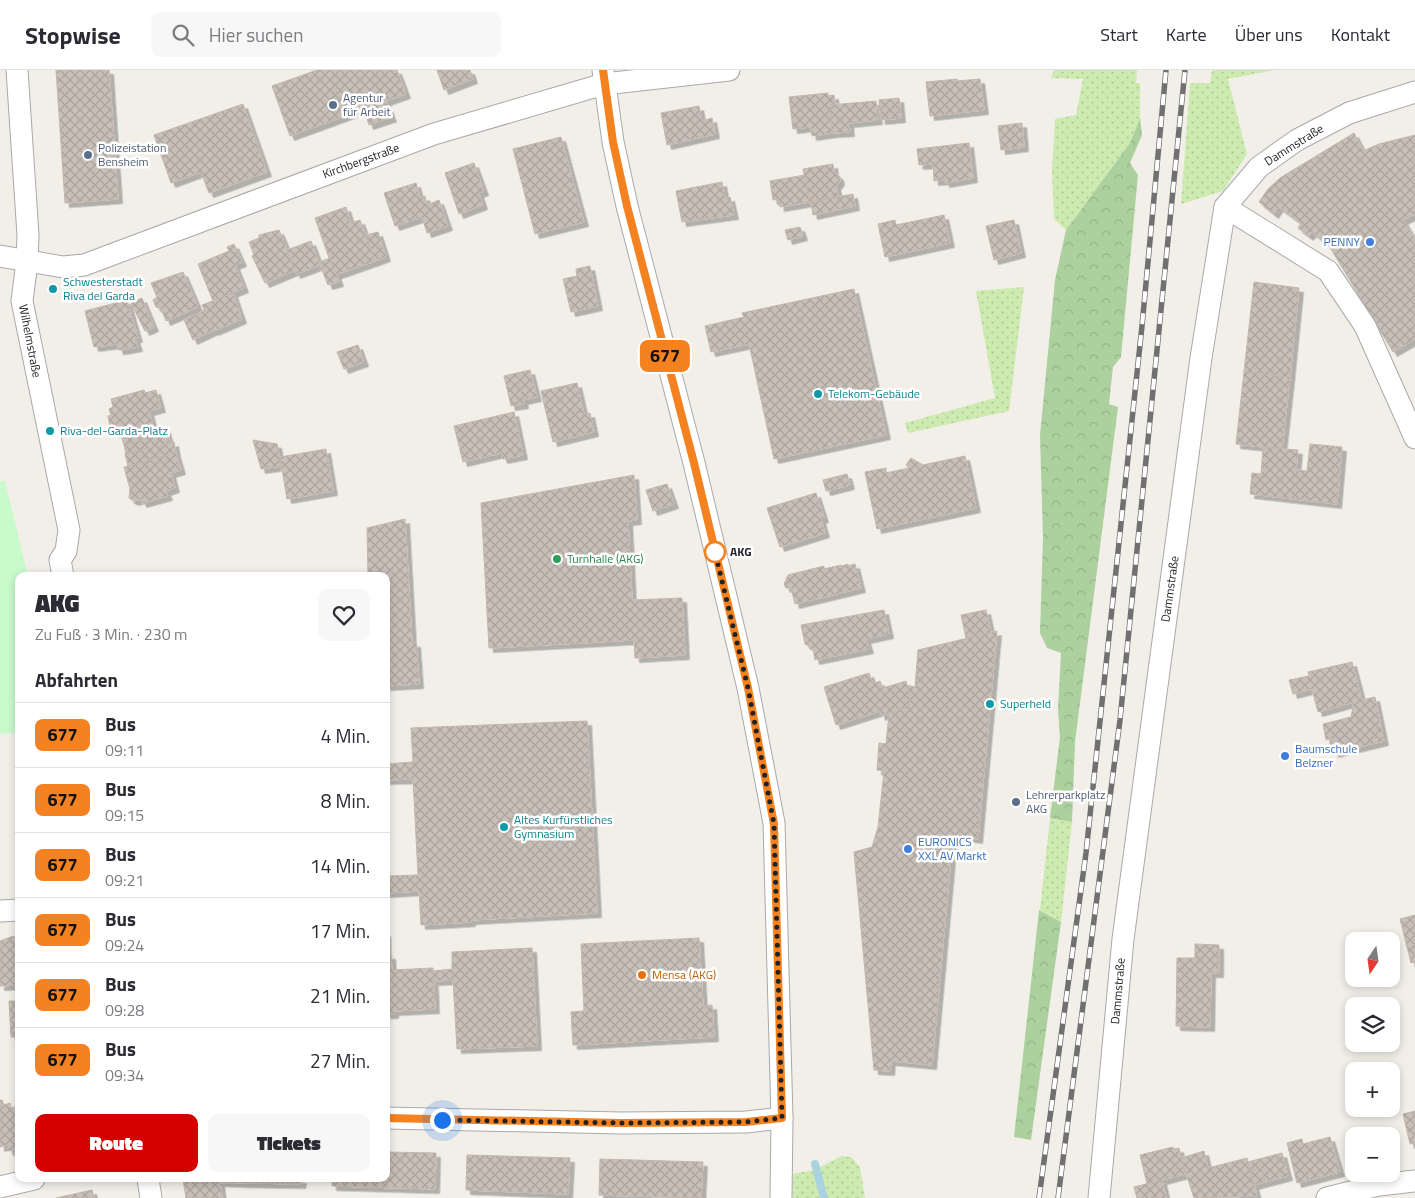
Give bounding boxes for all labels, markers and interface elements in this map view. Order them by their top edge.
search box [151,12,501,57]
text: Stopwise [25,17,121,53]
text: Hier suchen [209,20,303,49]
icon: search [169,21,197,49]
text: Start [1100,21,1138,48]
text: Karte [1166,21,1207,48]
text: Über uns [1235,21,1303,48]
text: Kontakt [1331,21,1390,48]
place label: Agentur für Arbeit [343,88,391,121]
marker: Agentur für Arbeit [327,99,339,111]
street label: Dammstraße [1260,119,1327,170]
place label: Polizeistation Bensheim [98,138,166,171]
street label: Kirchbergstraße [320,138,402,183]
marker: Polizeistation Bensheim [82,149,94,161]
place label: PENNY [1324,232,1361,251]
marker: PENNY [1364,236,1376,248]
place label: Schwesterstadt Riva del Garda [63,272,143,305]
marker: Schwesterstadt Riva del Garda [47,283,59,295]
street label: Wilhelmstraße [14,303,47,379]
line badge: 677 [636,340,694,372]
text: 677 [650,342,680,369]
place label: Telekom-Gebäude [828,384,920,403]
marker: Telekom-Gebäude [812,388,824,400]
place label: Riva-del-Garda-Platz [60,421,168,440]
marker: Riva-del-Garda-Platz [44,425,56,437]
marker: AKG [704,541,726,563]
place label: AKG [730,542,752,561]
place label: Turnhalle (AKG) [567,549,643,568]
marker: Turnhalle (AKG) [551,553,563,565]
street label: Dammstraße [1155,555,1184,623]
text: AKG [35,585,79,621]
button: heart [318,589,370,641]
text: Zu Fuß · 3 Min. · 230 m [35,622,188,646]
text: Abfahrten [35,665,118,694]
place label: Superheld [1000,694,1051,713]
marker: Superheld [984,698,996,710]
text: Bus [105,709,136,738]
text: 677 [47,721,78,748]
text: 4 Min. [321,721,370,750]
text: 09:11 [105,738,144,762]
place label: Baumschule Belzner [1295,739,1357,772]
marker: Baumschule Belzner [1279,750,1291,762]
text: Bus [105,774,136,803]
place label: Lehrerparkplatz AKG [1026,785,1105,818]
text: 677 [47,786,78,813]
text: 8 Min. [321,786,370,815]
marker: Lehrerparkplatz AKG [1010,796,1022,808]
text: 09:15 [105,803,144,827]
place label: Altes Kurfürstliches Gymnasium [514,810,613,843]
marker: Altes Kurfürstliches Gymnasium [498,821,510,833]
place label: EURONICS XXL AV Markt [918,832,987,865]
text: Bus [105,839,136,868]
marker: EURONICS XXL AV Markt [902,843,914,855]
text: 677 [47,851,78,878]
text: 14 Min. [310,851,370,880]
text: 09:21 [105,868,144,892]
text: Bus [105,904,136,933]
text: 677 [47,916,78,943]
text: 17 Min. [310,916,370,945]
north arrow [1345,932,1400,988]
map controls [1345,932,1400,1182]
text: 09:24 [105,933,144,957]
street label: Dammstraße [1105,957,1130,1025]
place label: Mensa (AKG) [652,965,716,984]
text: Bus [105,969,136,998]
marker: Mensa (AKG) [636,969,648,981]
text: 677 [47,981,78,1008]
text: 21 Min. [310,981,370,1010]
button: layers [1345,997,1400,1052]
text: 09:28 [105,998,144,1022]
text: Bus [105,1034,136,1063]
text: 677 [47,1046,78,1073]
text: 27 Min. [310,1046,370,1075]
button: + [1345,1062,1400,1117]
text: 09:34 [105,1063,144,1087]
your location [430,1108,455,1133]
button: Route [35,1114,198,1172]
button: Tickets [208,1114,370,1172]
button: − [1345,1127,1400,1182]

